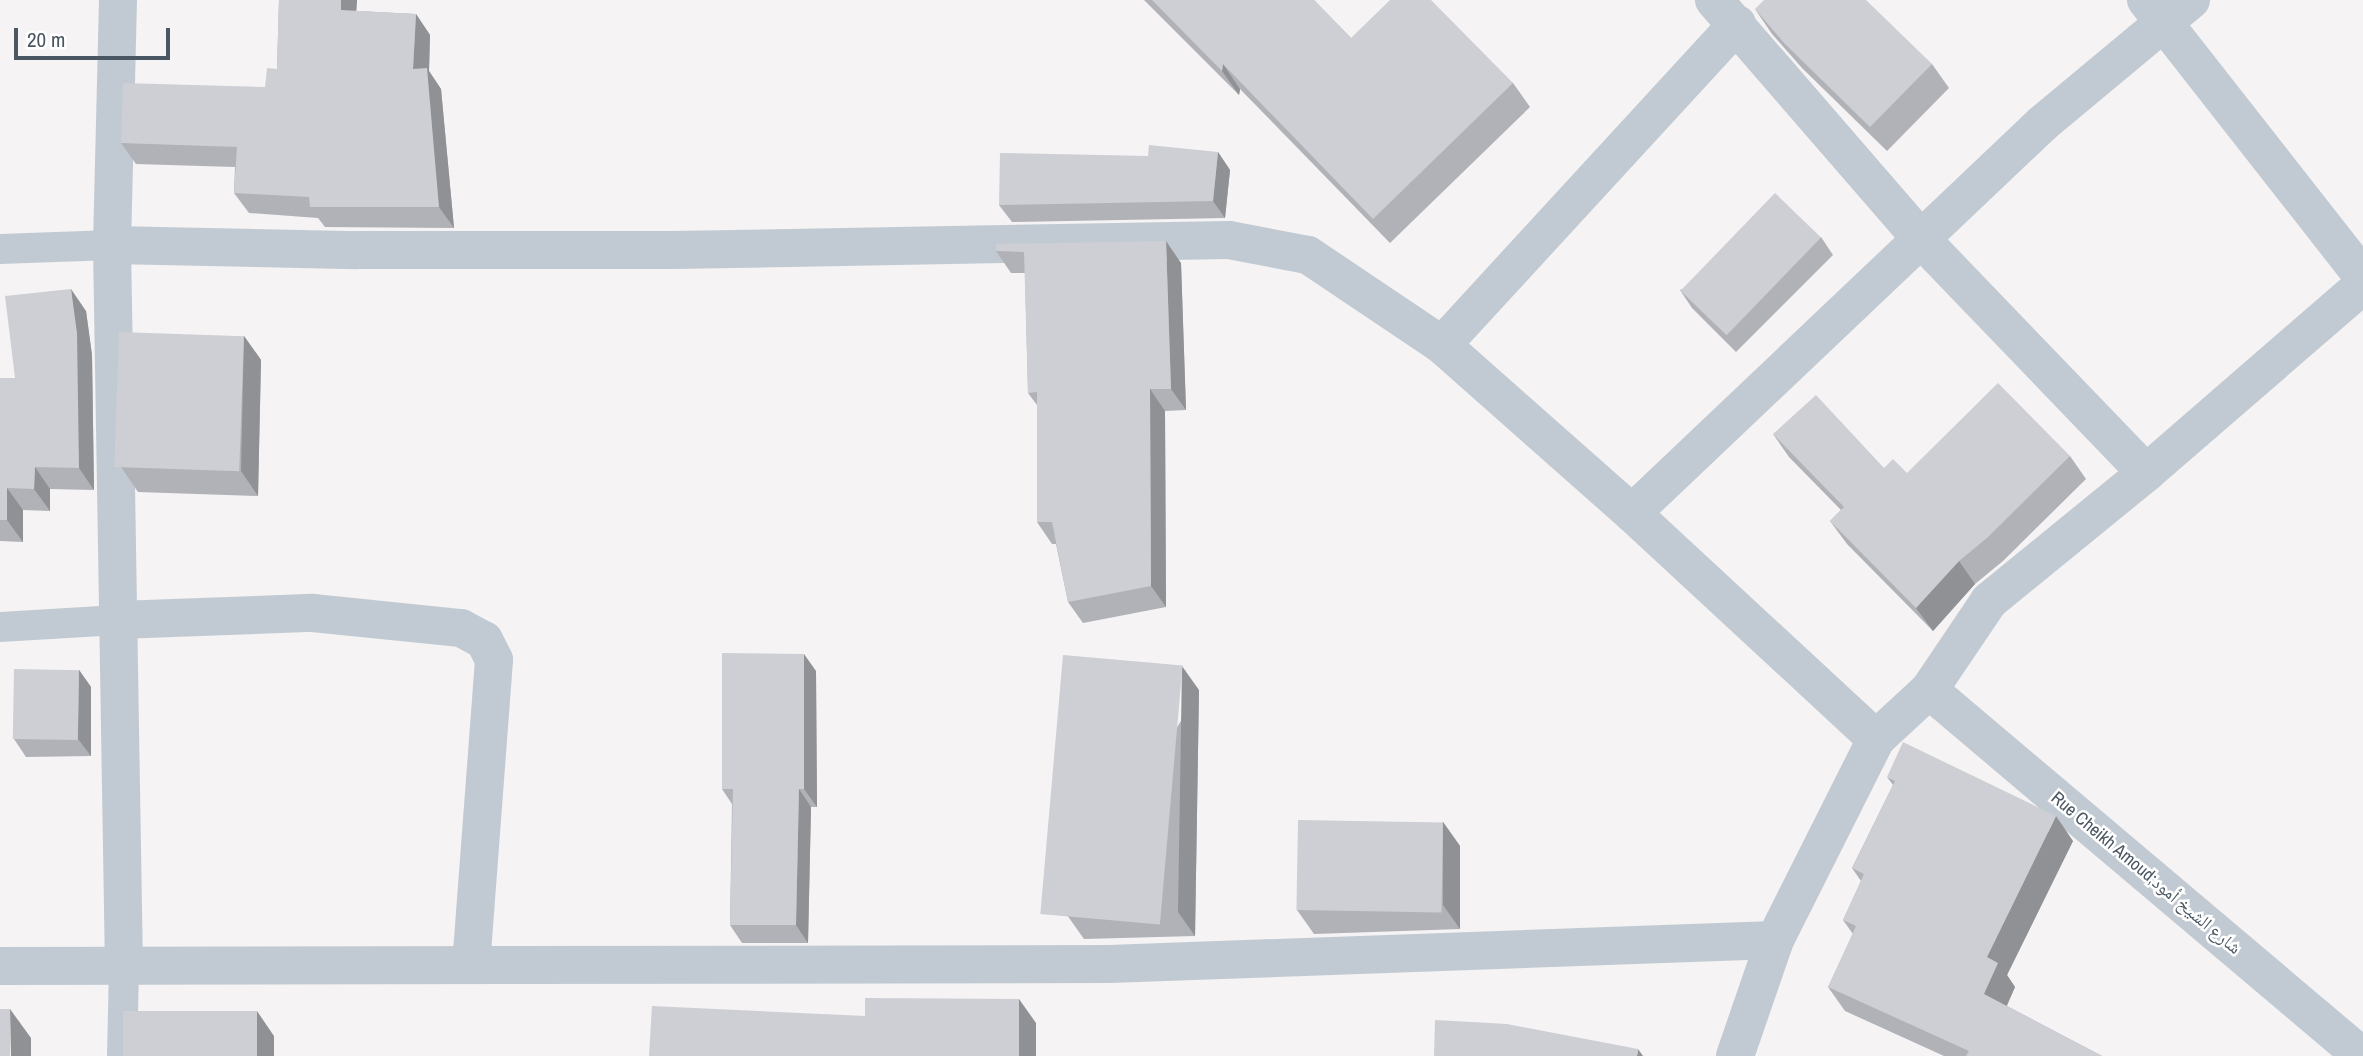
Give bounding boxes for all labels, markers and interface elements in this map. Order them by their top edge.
scale bar [18,14,173,58]
text: 20 m [27,25,65,54]
street label: Rue Cheikh Amoud;شارع الشيخ أمود [2046,787,2246,959]

